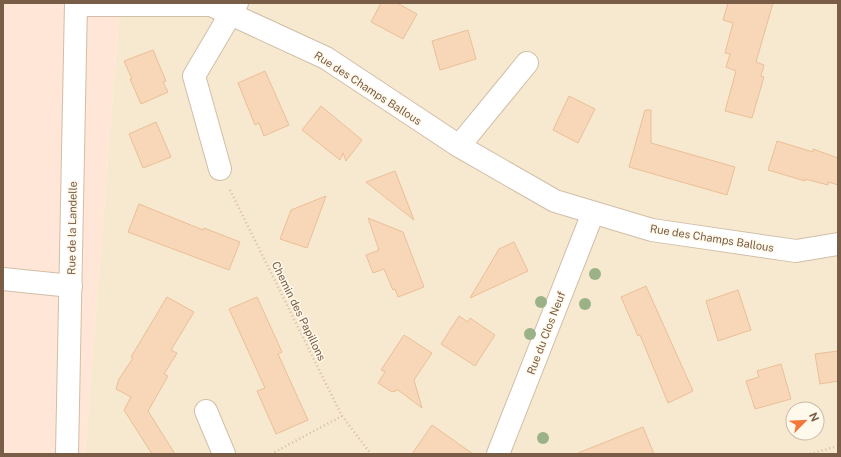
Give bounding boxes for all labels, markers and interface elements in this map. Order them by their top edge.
street label: Rue des Champs Ballous [312,49,424,127]
street label: Rue de la Landelle [65,181,79,275]
street label: Rue des Champs Ballous [649,222,775,254]
street label: Chemin des Papillons [270,259,328,363]
street label: Rue du Clos Neuf [525,289,568,376]
north arrow [785,401,825,441]
text: N [807,411,821,423]

